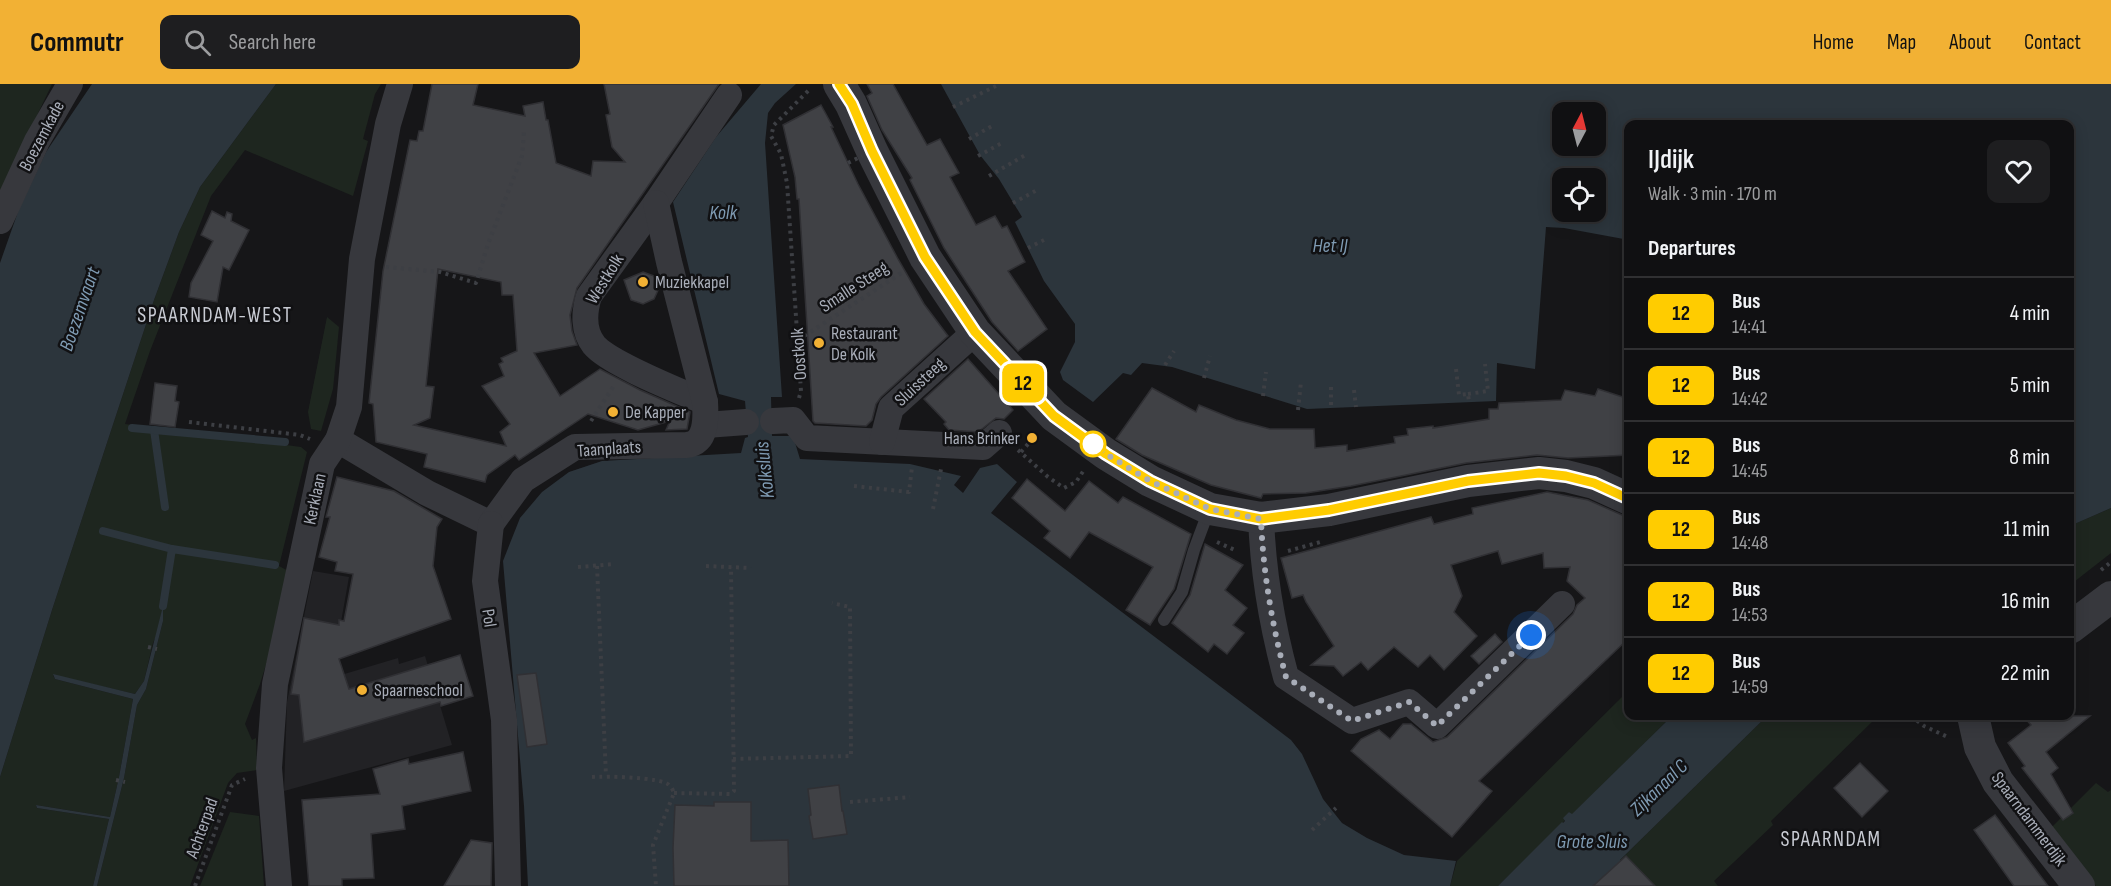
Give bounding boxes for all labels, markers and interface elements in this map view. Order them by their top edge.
search box [160,15,580,69]
text: Commutr [30,26,124,59]
icon: search [181,26,214,59]
text: Search here [229,29,316,56]
text: Home [1813,30,1854,55]
text: Map [1887,30,1916,55]
text: About [1949,30,1991,55]
text: Contact [2024,30,2081,55]
street label: Boezemkade [15,97,69,175]
north arrow [1552,102,1606,156]
map controls [1552,102,1606,222]
button: heart [1987,140,2050,203]
text: IJdijk [1648,143,1694,176]
button: locate [1552,168,1606,222]
text: Walk · 3 min · 170 m [1648,182,1777,206]
water label: Kolk [709,201,737,225]
water label: Het IJ [1313,234,1348,258]
text: Departures [1648,235,1736,262]
street label: Westkolk [582,250,629,308]
street label: Smalle Steeg [816,257,892,317]
water label: Boezemvaart [54,263,106,354]
place label: Muziekkapel [655,272,729,293]
marker: Muziekkapel [636,275,650,289]
text: Bus [1732,288,1761,315]
text: 4 min [2010,300,2050,327]
text: 12 [1672,301,1690,326]
district label: SPAARNDAM-WEST [137,303,293,328]
text: 14:41 [1732,315,1767,339]
place label: Restaurant De Kolk [831,323,898,365]
street label: Oostkolk [787,327,811,381]
marker: Restaurant De Kolk [812,336,826,350]
street label: Sluissteeg [890,353,950,411]
text: Bus [1732,360,1761,387]
line badge: 12 [996,364,1050,402]
text: 12 [1014,371,1032,396]
text: 5 min [2010,372,2050,399]
text: 12 [1672,373,1690,398]
text: 14:42 [1732,387,1768,411]
place label: De Kapper [625,402,686,423]
marker: De Kapper [606,405,620,419]
place label: Hans Brinker [944,428,1020,449]
marker: Hans Brinker [1025,431,1039,445]
unlabelled marker [1080,431,1106,457]
text: Bus [1732,432,1761,459]
street label: Taanplaats [576,436,642,462]
water label: Kolksluis [750,440,780,500]
text: 8 min [2009,444,2050,471]
text: 12 [1672,445,1690,470]
text: 14:45 [1732,459,1768,483]
street label: Kerklaan [299,471,331,527]
text: Bus [1732,504,1761,531]
text: 11 min [2003,516,2050,543]
text: 12 [1672,517,1690,542]
text: 14:48 [1732,531,1768,555]
text: Bus [1732,576,1761,603]
text: 16 min [2002,588,2050,615]
text: 12 [1672,589,1690,614]
text: 14:53 [1732,603,1768,627]
street label: Pol [477,607,501,629]
your location [1516,620,1546,650]
text: Bus [1732,648,1761,675]
text: 22 min [2001,660,2050,687]
text: 12 [1672,661,1690,686]
text: 14:59 [1732,675,1768,699]
place label: Spaarneschool [374,680,463,701]
marker: Spaarneschool [355,683,369,697]
water label: Zijkanaal C [1624,754,1693,822]
street label: Spaarndammerdijk [1987,768,2071,870]
street label: Achterpad [181,795,223,862]
district label: SPAARNDAM [1780,827,1882,852]
water label: Grote Sluis [1557,830,1627,854]

